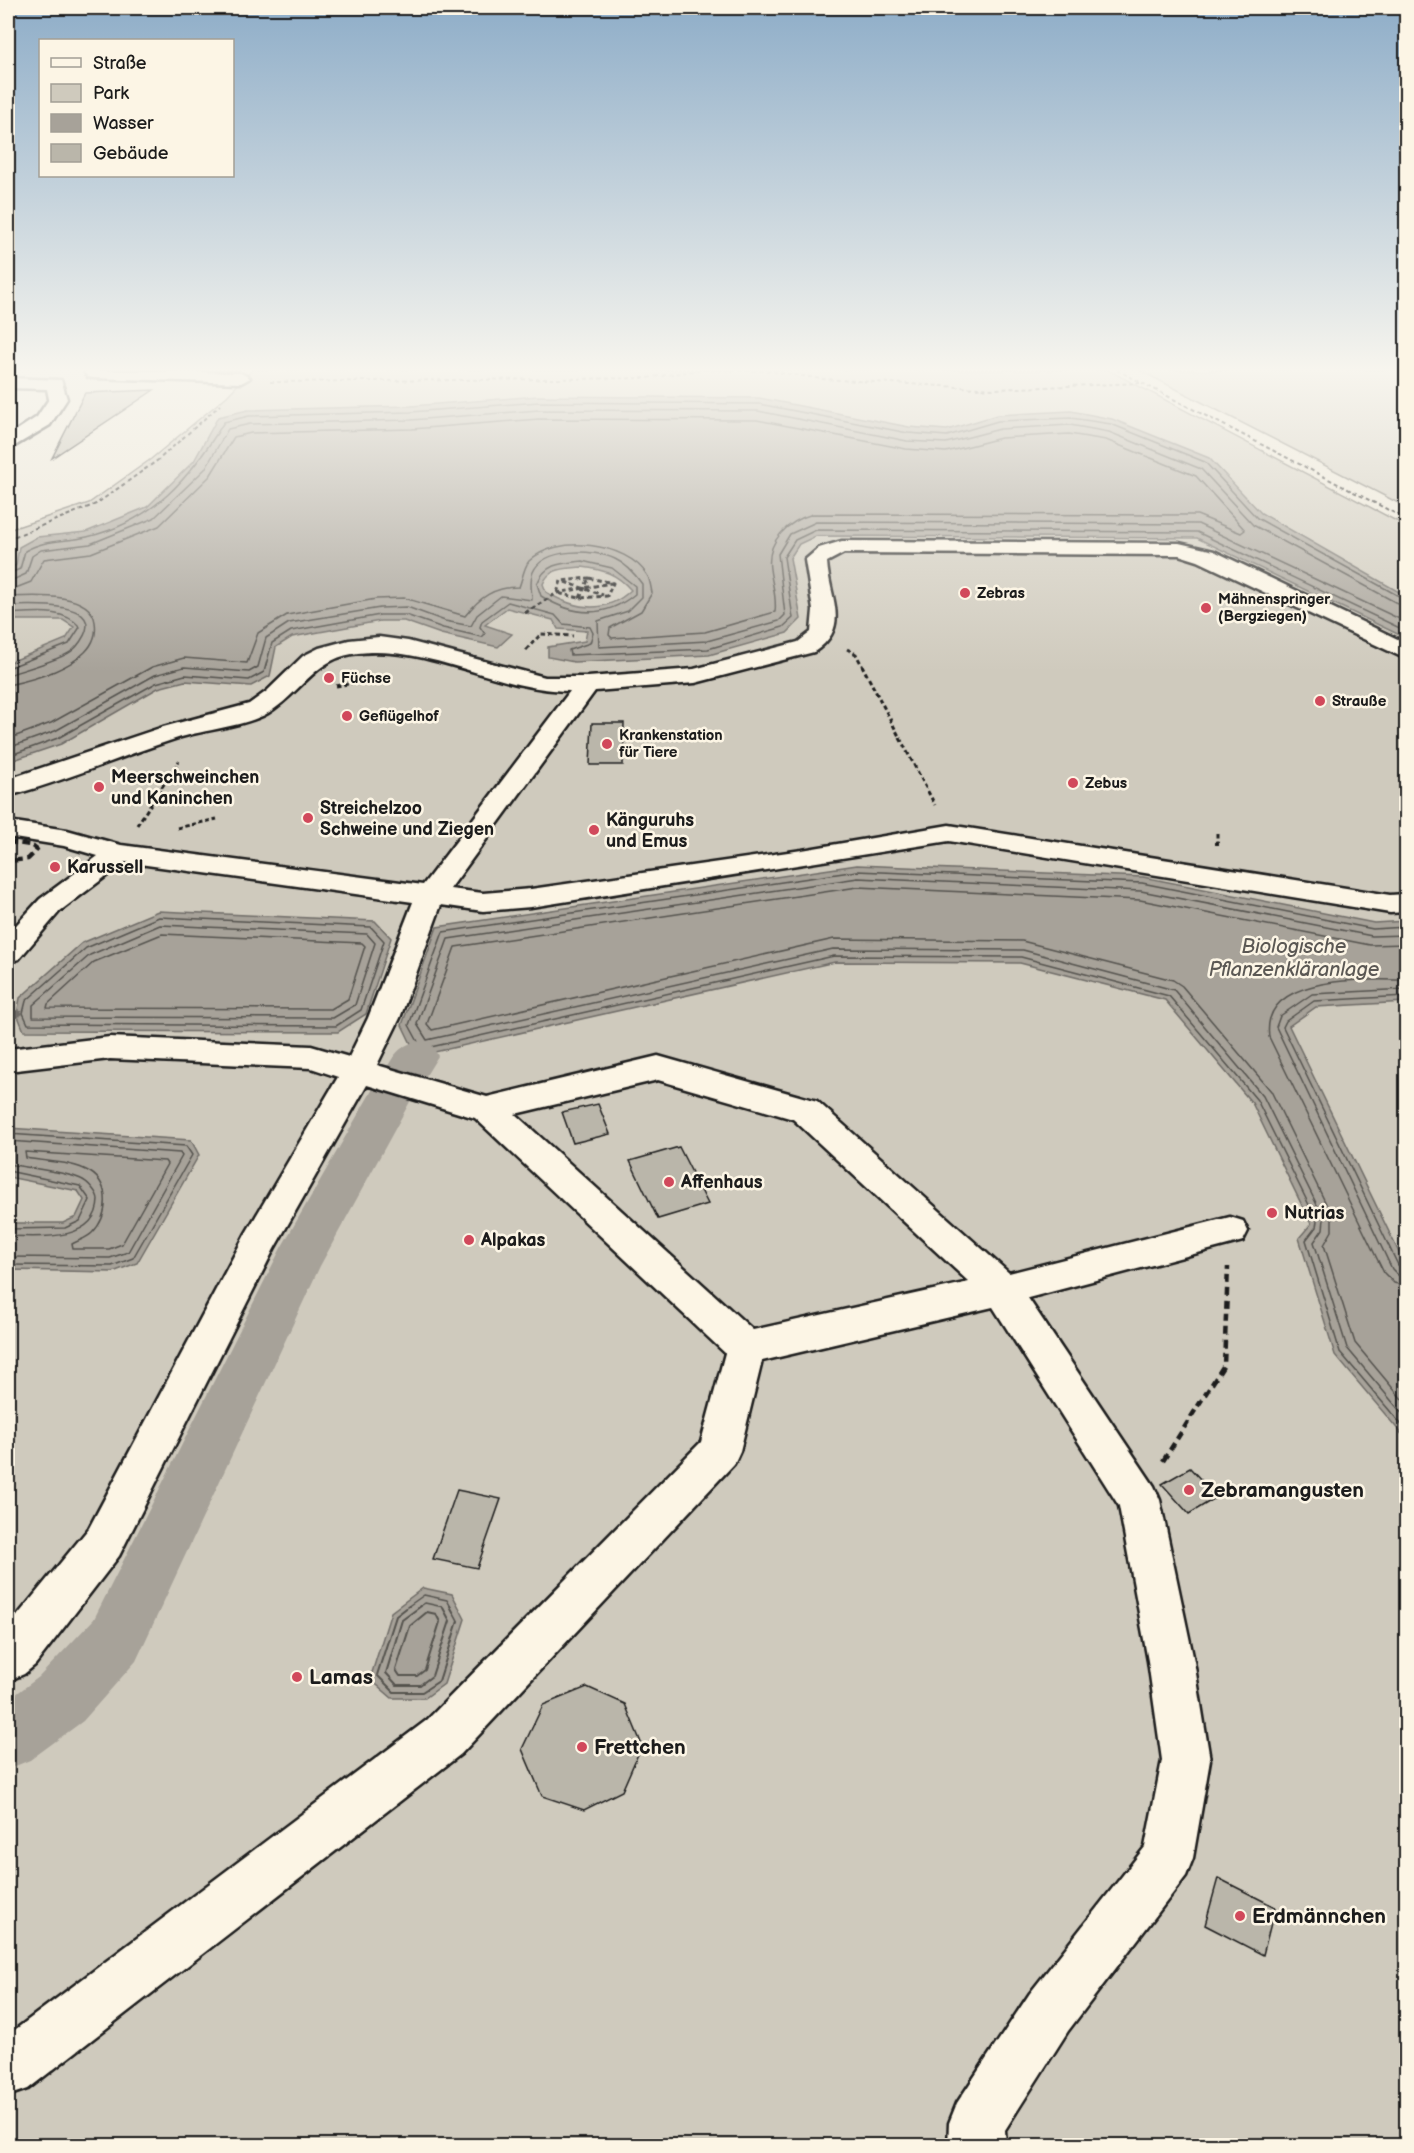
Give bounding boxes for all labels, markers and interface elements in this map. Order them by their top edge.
legend [39,39,234,177]
text: Straße [93,53,147,74]
text: Park [93,83,129,104]
text: Wasser [93,113,154,134]
text: Gebäude [93,143,169,164]
place label: Zebras [977,584,1025,603]
marker: Zebras [958,586,972,600]
place label: Mähnenspringer (Bergziegen) [1218,590,1331,626]
marker: Mähnenspringer (Bergziegen) [1199,601,1213,615]
place label: Füchse [341,669,391,688]
marker: Füchse [322,671,336,685]
place label: Strauße [1332,692,1387,711]
marker: Strauße [1313,694,1327,708]
place label: Geflügelhof [359,707,439,726]
marker: Geflügelhof [340,709,354,723]
place label: Krankenstation für Tiere [619,726,723,762]
marker: Krankenstation für Tiere [600,737,614,751]
place label: Meerschweinchen und Kaninchen [111,767,259,809]
place label: Zebus [1085,774,1127,793]
marker: Zebus [1066,776,1080,790]
marker: Meerschweinchen und Kaninchen [92,780,106,794]
place label: Streichelzoo Schweine und Ziegen [320,798,494,840]
place label: Känguruhs und Emus [606,810,694,852]
marker: Streichelzoo Schweine und Ziegen [301,811,315,825]
marker: Känguruhs und Emus [587,823,601,837]
place label: Karussell [67,857,143,878]
marker: Karussell [48,860,62,874]
water label: Biologische Pflanzenkläranlage [1209,935,1380,982]
place label: Affenhaus [680,1172,763,1193]
marker: Affenhaus [662,1175,676,1189]
place label: Nutrias [1284,1203,1345,1224]
marker: Nutrias [1265,1206,1279,1220]
place label: Alpakas [480,1230,546,1251]
marker: Alpakas [462,1233,476,1247]
place label: Zebramangusten [1201,1478,1364,1503]
marker: Zebramangusten [1182,1483,1196,1497]
place label: Lamas [309,1665,373,1690]
marker: Lamas [290,1670,304,1684]
place label: Frettchen [594,1735,686,1760]
marker: Frettchen [575,1740,589,1754]
place label: Erdmännchen [1252,1904,1386,1929]
marker: Erdmännchen [1233,1909,1247,1923]

